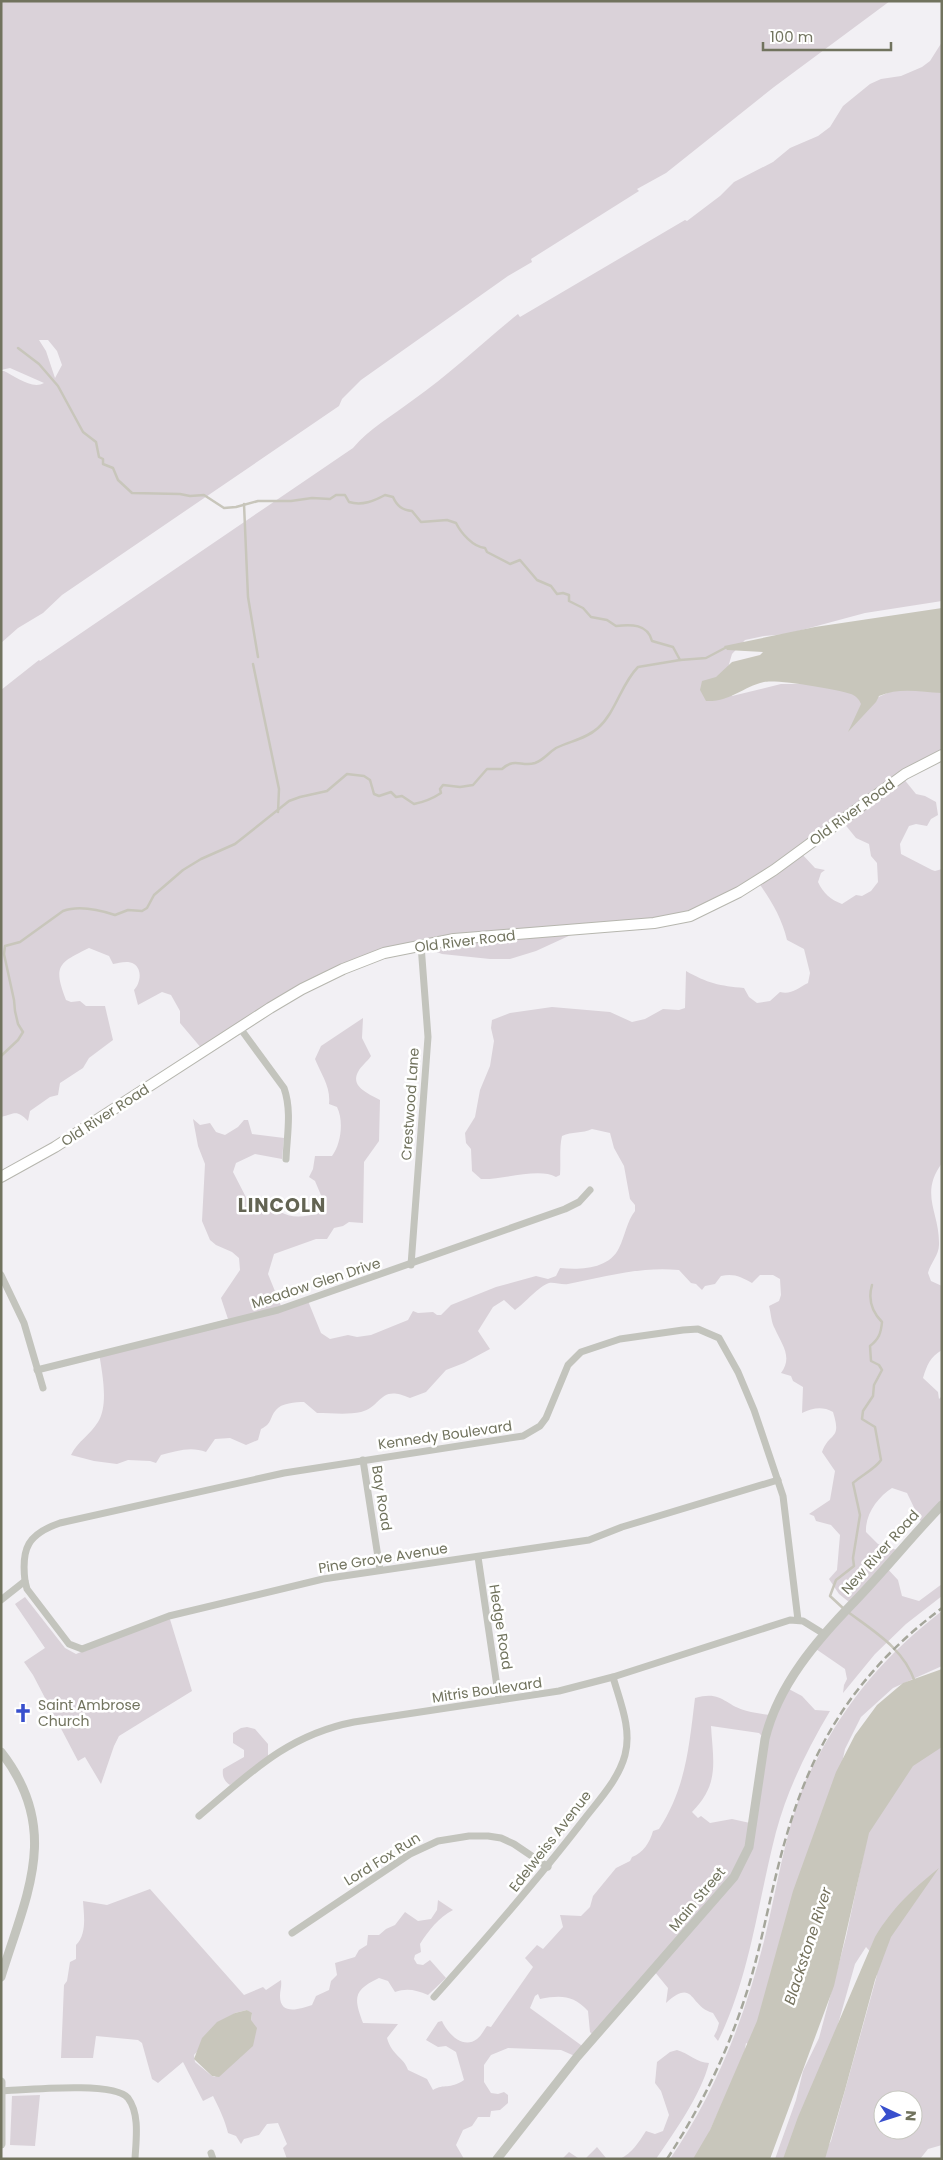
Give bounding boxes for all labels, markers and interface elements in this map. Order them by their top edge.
scale bar [763,20,890,52]
text: 100 m [770,26,813,47]
street label: Old River Road [805,774,899,850]
street label: Old River Road [413,925,517,957]
street label: Crestwood Lane [396,1047,424,1161]
street label: Old River Road [57,1079,153,1151]
district label: LINCOLN [238,1192,326,1219]
street label: Meadow Glen Drive [249,1253,383,1313]
street label: Kennedy Boulevard [377,1416,513,1454]
street label: Bay Road [367,1464,397,1532]
street label: New River Road [837,1505,923,1599]
street label: Pine Grove Avenue [317,1538,449,1578]
street label: Hedge Road [484,1583,518,1671]
street label: Mitris Boulevard [431,1672,543,1708]
place label: Saint Ambrose Church [38,1695,141,1731]
church icon: Saint Ambrose Church [12,1702,34,1724]
street label: Edelweiss Avenue [504,1786,596,1896]
street label: Lord Fox Run [340,1828,424,1890]
street label: Main Street [664,1862,730,1936]
water label: Blackstone River [779,1884,837,2007]
north arrow [873,2090,923,2140]
text: N [901,2110,921,2122]

